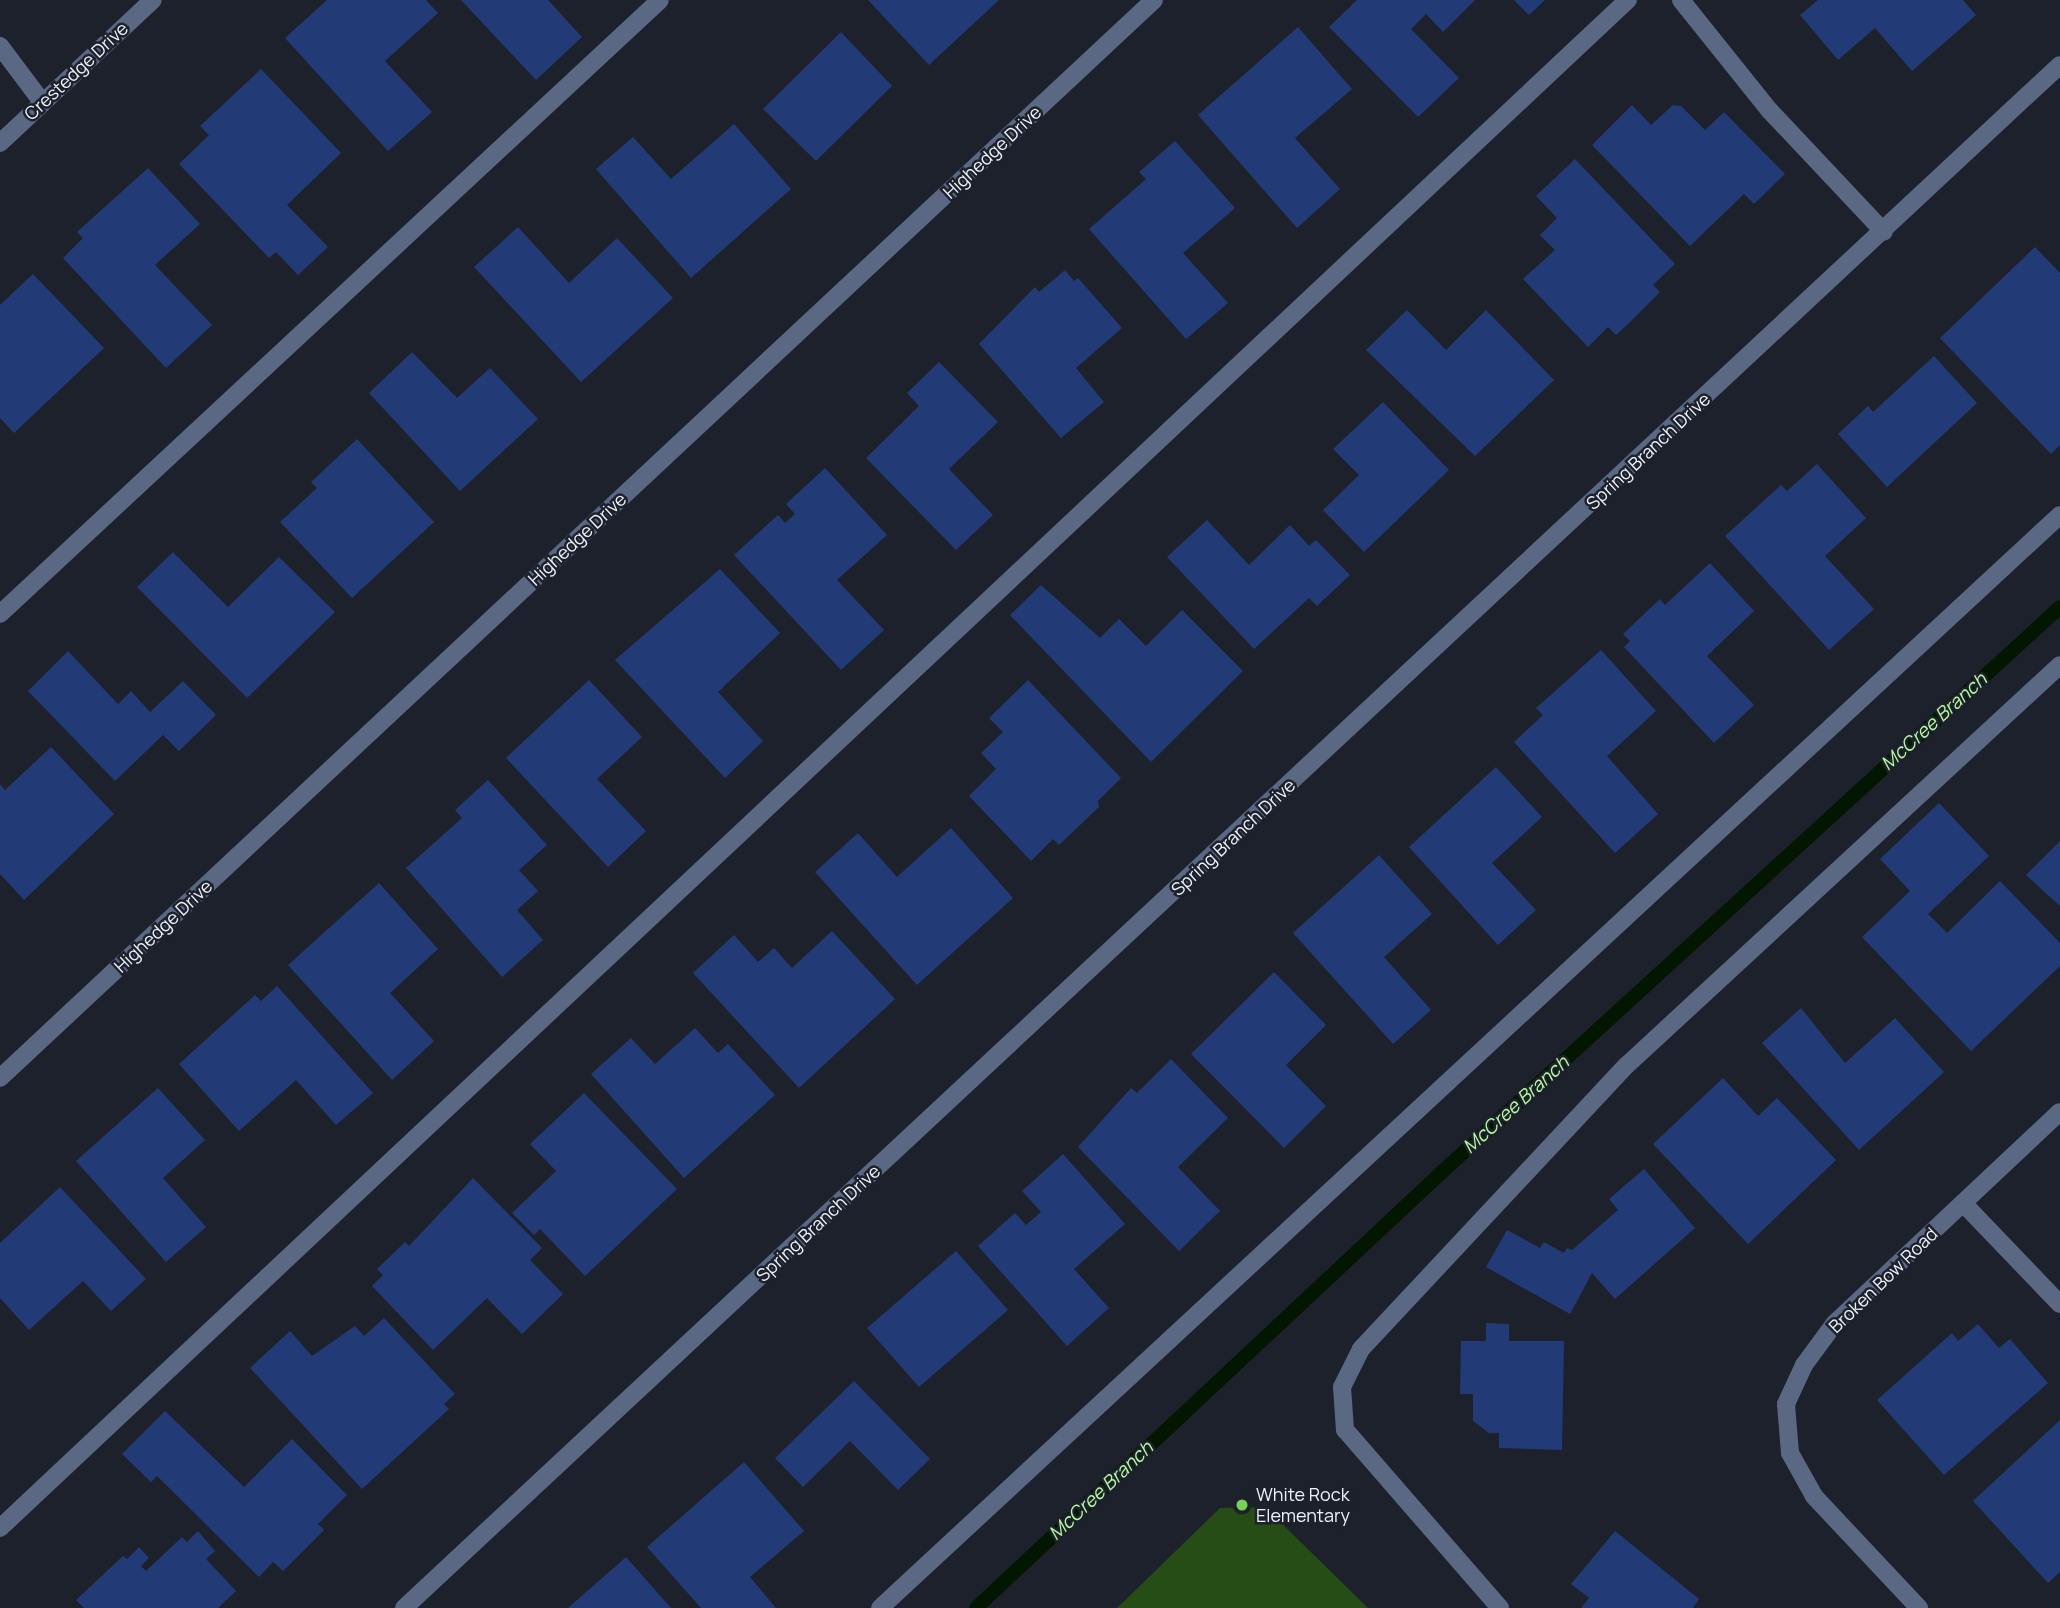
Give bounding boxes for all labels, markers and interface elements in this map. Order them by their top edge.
street label: Crestedge Drive [20,17,132,125]
street label: Highedge Drive [939,101,1045,203]
street label: Spring Branch Drive [1582,388,1714,514]
street label: Highedge Drive [524,488,630,590]
water label: McCree Branch [1876,669,1992,775]
street label: Spring Branch Drive [1167,774,1299,900]
street label: Highedge Drive [110,875,216,977]
water label: McCree Branch [1458,1052,1574,1158]
street label: Spring Branch Drive [752,1160,884,1286]
street label: Broken Bow Road [1824,1223,1942,1337]
water label: McCree Branch [1044,1437,1158,1545]
place label: White Rock Elementary [1256,1484,1350,1526]
marker: White Rock Elementary [1234,1497,1250,1513]

